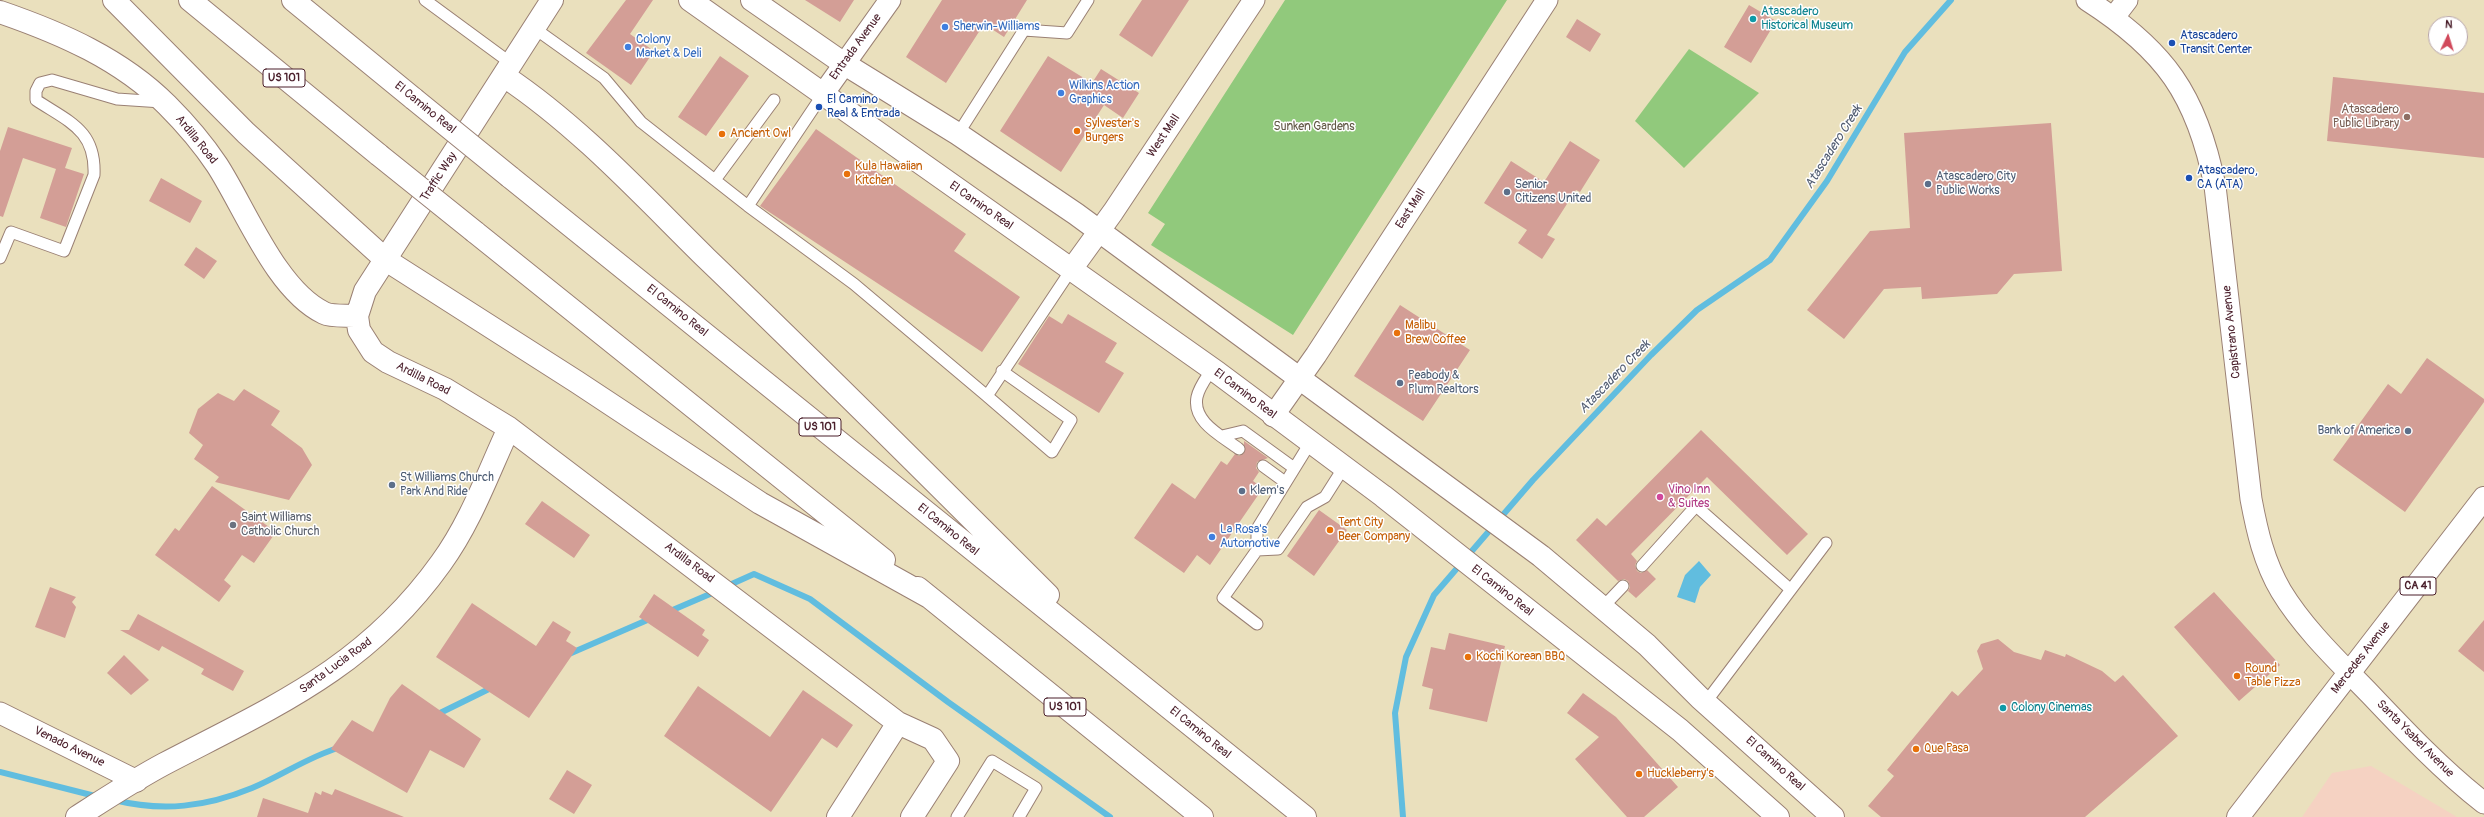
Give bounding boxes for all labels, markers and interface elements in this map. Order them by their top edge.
place label: Atascadero Historical Museum [1761,5,1853,33]
street label: Entrada Avenue [827,11,885,83]
marker: Atascadero Historical Museum [1748,14,1758,24]
north arrow [2428,16,2468,56]
text: N [2445,18,2453,31]
place label: Sherwin-Williams [953,20,1040,34]
marker: Sherwin-Williams [940,22,950,32]
place label: Atascadero Transit Center [2180,29,2252,57]
place label: Colony Market & Deli [636,33,701,61]
marker: Atascadero Transit Center [2167,38,2177,48]
marker: Colony Market & Deli [623,42,633,52]
road number: US 101 [263,69,305,87]
street label: El Camino Real [391,79,459,137]
place label: Wilkins Action Graphics [1069,79,1140,107]
marker: Wilkins Action Graphics [1056,88,1066,98]
place label: El Camino Real & Entrada [827,93,900,121]
marker: El Camino Real & Entrada [814,102,824,112]
water label: Atascadero Creek [1802,102,1866,192]
place label: Atascadero Public Library [2333,103,2399,131]
street label: West Mall [1144,112,1184,160]
marker: Atascadero Public Library [2402,112,2412,122]
street label: Ardilla Road [172,113,220,167]
place label: Sylvester's Burgers [1085,117,1139,145]
park label: Sunken Gardens [1273,120,1355,134]
marker: Sylvester's Burgers [1072,126,1082,136]
place label: Ancient Owl [730,127,791,141]
marker: Ancient Owl [717,129,727,139]
street label: Traffic Way [418,150,460,204]
place label: Kula Hawaiian Kitchen [855,160,922,188]
place label: Atascadero, CA (ATA) [2197,164,2258,192]
marker: Kula Hawaiian Kitchen [842,169,852,179]
place label: Atascadero City Public Works [1936,170,2016,198]
marker: Atascadero, CA (ATA) [2184,173,2194,183]
place label: Senior Citizens United [1515,178,1591,206]
street label: El Camino Real [946,179,1016,233]
marker: Atascadero City Public Works [1923,179,1933,189]
street label: East Mall [1393,186,1429,232]
marker: Senior Citizens United [1502,187,1512,197]
street label: El Camino Real [643,282,711,340]
street label: Capistrano Avenue [2220,285,2244,379]
place label: Malibu Brew Coffee [1405,319,1466,347]
marker: Malibu Brew Coffee [1392,328,1402,338]
water label: Atascadero Creek [1576,337,1654,417]
street label: Ardilla Road [394,359,452,399]
street label: El Camino Real [1211,366,1279,422]
place label: Peabody & Plum Realtors [1408,369,1479,397]
marker: Peabody & Plum Realtors [1395,378,1405,388]
road number: US 101 [799,418,841,436]
place label: Bank of America [2317,424,2400,438]
marker: Bank of America [2403,426,2413,436]
place label: St Williams Church Park And Ride [400,471,494,499]
marker: St Williams Church Park And Ride [387,480,397,490]
place label: Vino Inn & Suites [1668,483,1710,511]
place label: Klem's [1250,484,1284,498]
marker: Klem's [1237,486,1247,496]
marker: Vino Inn & Suites [1655,492,1665,502]
street label: El Camino Real [914,501,982,559]
place label: Saint Williams Catholic Church [241,511,319,539]
place label: Tent City Beer Company [1338,516,1410,544]
marker: Saint Williams Catholic Church [228,520,238,530]
place label: La Rosa's Automotive [1220,523,1280,551]
marker: Tent City Beer Company [1325,525,1335,535]
marker: La Rosa's Automotive [1207,532,1217,542]
street label: Ardilla Road [661,540,717,586]
street label: El Camino Real [1468,562,1536,620]
road number: CA 41 [2400,577,2436,595]
street label: Mercedes Avenue [2328,619,2394,697]
street label: Santa Lucia Road [297,635,375,697]
place label: Kochi Korean BBQ [1476,650,1565,664]
marker: Kochi Korean BBQ [1463,652,1473,662]
place label: Round Table Pizza [2245,662,2301,690]
marker: Round Table Pizza [2232,671,2242,681]
street label: Santa Ysabel Avenue [2373,697,2457,781]
road number: US 101 [1044,698,1086,716]
place label: Colony Cinemas [2011,701,2092,715]
marker: Colony Cinemas [1998,703,2008,713]
street label: El Camino Real [1166,704,1234,762]
street label: Venado Avenue [31,724,107,770]
street label: El Camino Real [1742,734,1808,794]
place label: Que Pasa [1924,742,1969,756]
marker: Que Pasa [1911,744,1921,754]
place label: Huckleberry’s [1647,767,1714,781]
marker: Huckleberry’s [1634,769,1644,779]

